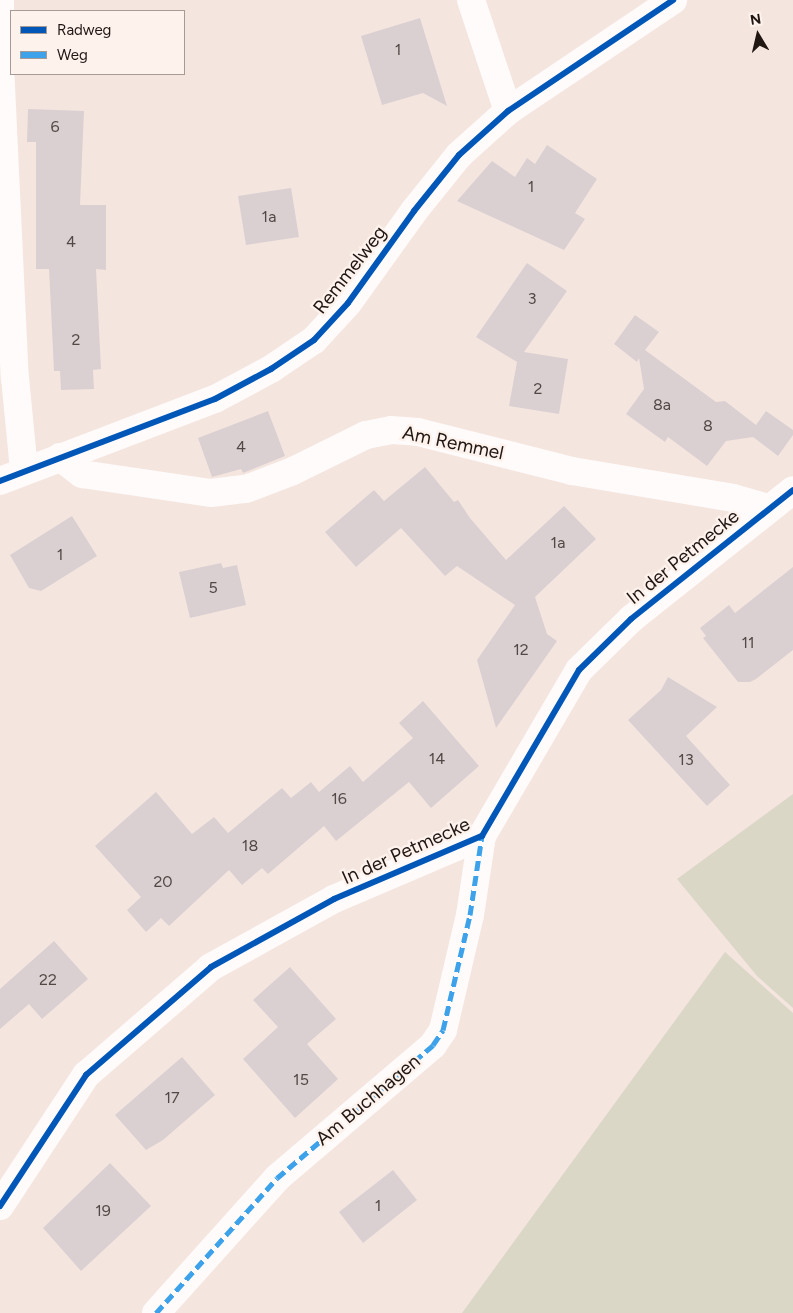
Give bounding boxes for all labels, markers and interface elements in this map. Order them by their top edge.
legend [10,10,185,75]
north arrow [733,10,783,60]
text: N [749,10,762,29]
text: Radweg [57,21,111,39]
house number: 1 [395,40,401,60]
text: Weg [57,46,88,64]
house number: 6 [50,117,60,137]
house number: 1 [528,177,534,197]
house number: 1a [262,207,276,227]
street label: Remmelweg [309,221,391,319]
house number: 4 [66,232,76,252]
house number: 3 [528,289,536,309]
house number: 2 [72,330,80,350]
house number: 2 [534,379,542,399]
house number: 8a [653,395,671,415]
house number: 8 [703,416,713,436]
street label: Am Remmel [400,421,506,465]
house number: 4 [236,437,246,457]
street label: In der Petmecke [622,505,744,609]
house number: 1a [551,533,565,553]
house number: 1 [57,545,63,565]
house number: 5 [208,578,218,598]
house number: 11 [741,633,755,653]
house number: 12 [513,640,529,660]
house number: 14 [429,749,445,769]
house number: 13 [678,750,694,770]
house number: 16 [331,789,347,809]
street label: In der Petmecke [338,813,474,889]
house number: 18 [242,836,258,856]
house number: 20 [153,872,173,892]
house number: 22 [39,970,57,990]
street label: Am Buchhagen [311,1050,425,1150]
house number: 15 [293,1070,309,1090]
house number: 17 [164,1088,180,1108]
house number: 1 [375,1196,381,1216]
house number: 19 [95,1201,111,1221]

